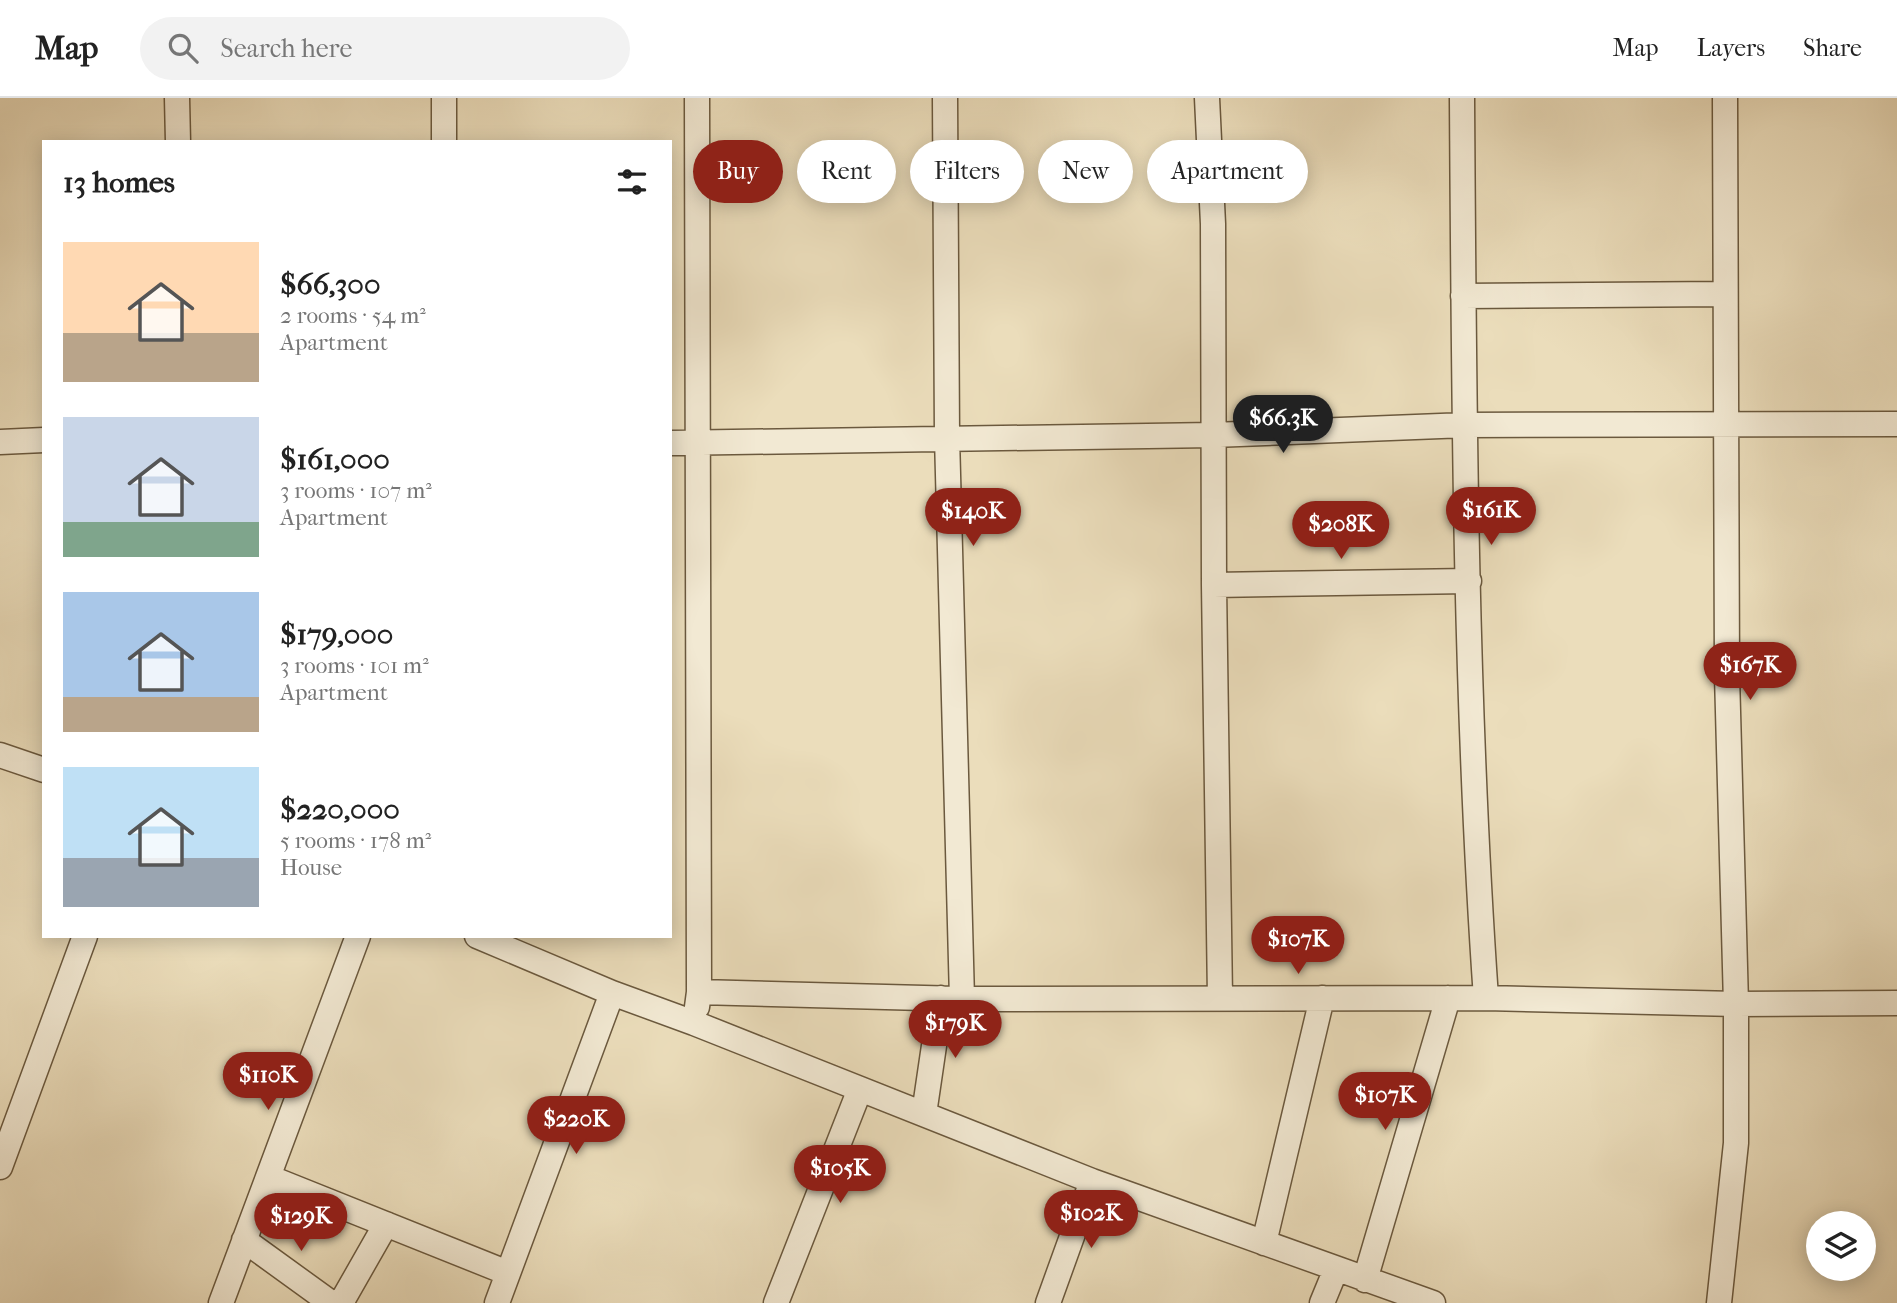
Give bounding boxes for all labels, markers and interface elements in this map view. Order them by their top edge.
search box [140,17,630,80]
text: Map [35,29,98,68]
icon: search [164,29,202,67]
text: Search here [220,33,352,64]
text: Map [1613,34,1659,62]
text: Layers [1697,34,1765,62]
text: Share [1803,34,1862,62]
chip: Buy [693,140,783,203]
chip: Rent [797,140,896,203]
chip: Filters [910,140,1024,203]
chip: New [1038,140,1133,203]
chip: Apartment [1147,140,1308,203]
icon: filters [613,163,651,201]
text: 13 homes [63,165,175,200]
text: $66,300 [280,267,380,302]
icon: home [119,270,203,354]
text: 2 rooms · 54 m² [280,302,426,329]
text: Apartment [280,329,388,356]
pin: $66.3K [1226,396,1340,455]
text: $66.3K [1249,404,1317,431]
text: $161,000 [280,442,390,477]
icon: home [119,445,203,529]
text: 3 rooms · 107 m² [280,477,432,504]
pin: $161K [1442,488,1540,547]
pin: $140K [924,489,1022,548]
text: $161K [1462,496,1520,523]
text: $140K [941,497,1005,524]
pin: $208K [1292,502,1390,561]
text: Apartment [280,504,388,531]
text: $208K [1308,510,1374,537]
text: $179,000 [280,617,393,652]
icon: home [119,620,203,704]
pin: $167K [1701,642,1799,702]
text: $167K [1720,651,1780,678]
text: 3 rooms · 101 m² [280,652,429,679]
text: Apartment [280,679,388,706]
text: $220,000 [280,792,400,827]
icon: home [119,795,203,879]
text: 5 rooms · 178 m² [280,827,431,854]
text: House [280,854,342,881]
pin: $107K [1249,916,1347,976]
text: $107K [1267,925,1329,952]
pin: $179K [906,1000,1004,1060]
text: $179K [925,1009,985,1036]
pin: $110K [219,1052,317,1112]
text: $110K [239,1061,297,1088]
pin: $107K [1336,1072,1434,1132]
text: $107K [1354,1081,1416,1108]
pin: $220K [527,1096,625,1156]
text: $220K [543,1105,609,1132]
pin: $105K [791,1146,889,1205]
text: $105K [810,1154,870,1181]
pin: $102K [1042,1190,1140,1250]
pin: $129K [252,1194,350,1253]
text: $102K [1060,1199,1122,1226]
text: $129K [270,1202,332,1229]
map controls [1806,1211,1876,1281]
button: layers [1806,1211,1876,1281]

